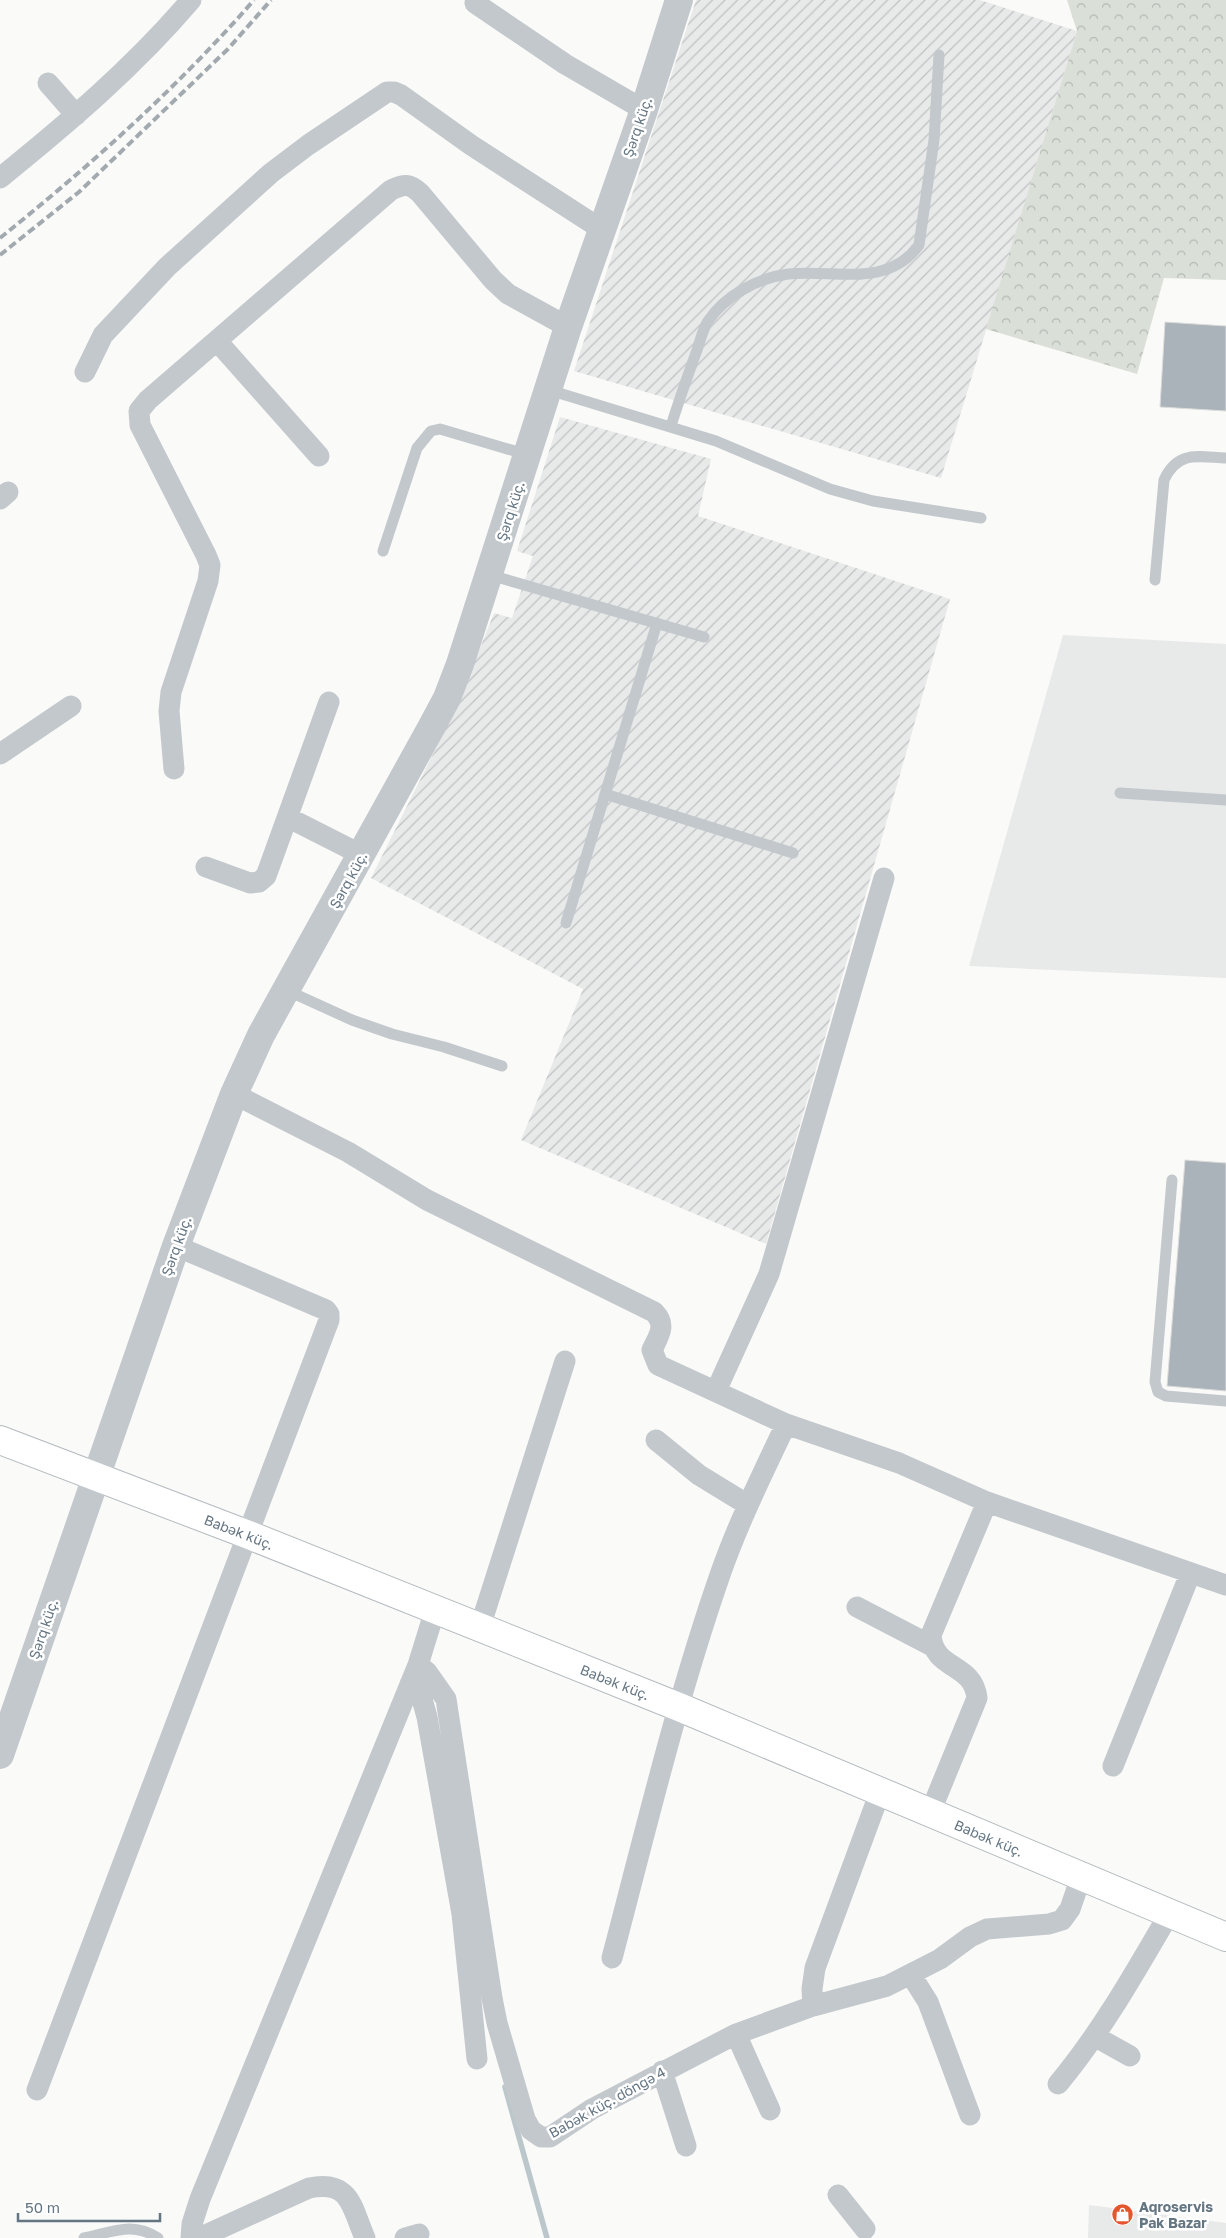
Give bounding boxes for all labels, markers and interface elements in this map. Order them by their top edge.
street label: Şərq küç. [619,95,655,159]
street label: Şərq küç. [492,479,528,543]
street label: Şərq küç. [326,849,370,911]
street label: Şərq küç. [157,1214,195,1278]
street label: Babək küç. [202,1510,276,1553]
street label: Şərq küç. [25,1597,61,1661]
street label: Babək küç. [578,1660,652,1703]
street label: Babək küç. [952,1815,1026,1859]
street label: Babək küç. döngə 4 [546,2063,668,2141]
scale bar [18,2190,160,2222]
text: 50 m [25,2198,60,2216]
place label: Aqroservis Pak Bazar [1139,2198,1213,2231]
shop icon: Aqroservis Pak Bazar [1111,2202,1135,2226]

